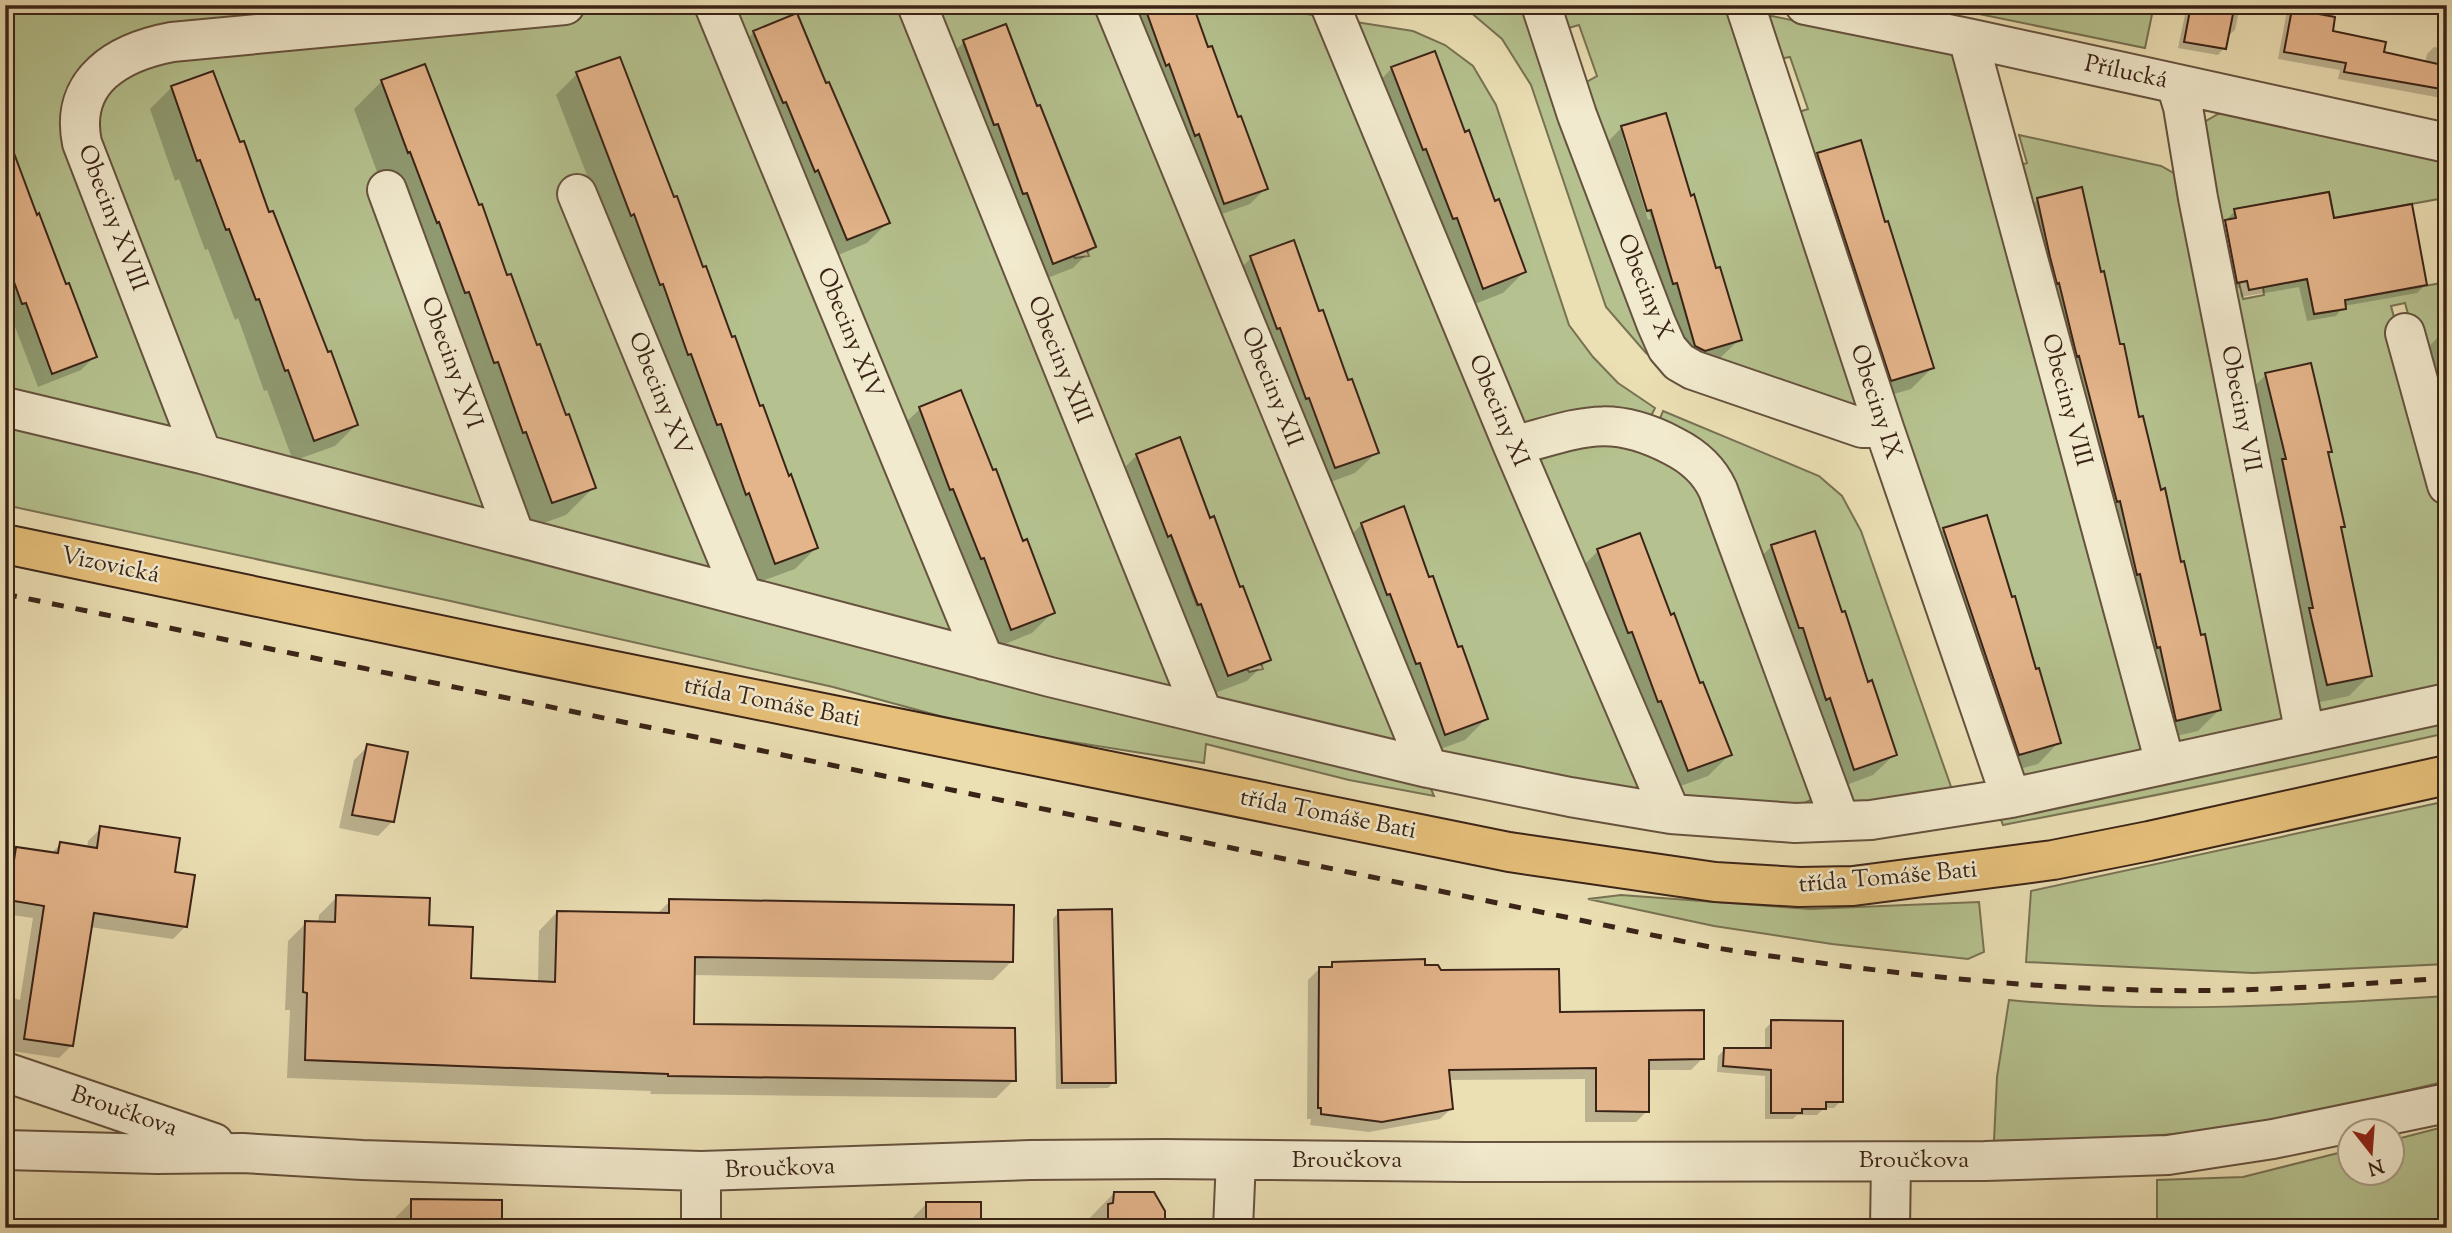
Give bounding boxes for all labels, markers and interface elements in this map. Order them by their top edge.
street label: Přílucká [2081,48,2171,98]
street label: Obeciny XVIII [69,140,156,296]
street label: Obeciny X [1607,229,1681,345]
street label: Obeciny XIV [807,263,891,403]
street label: Obeciny XIII [1018,291,1100,429]
street label: Obeciny XVI [411,292,491,434]
street label: Obeciny XII [1231,322,1311,452]
street label: Obeciny XV [619,327,699,461]
street label: Obeciny VIII [2032,330,2100,470]
street label: Obeciny IX [1840,340,1910,464]
street label: Obeciny VII [2211,343,2269,475]
street label: Obeciny XI [1459,350,1537,472]
street label: Vizovická [57,539,163,593]
street label: třída Tomáše Bati [681,669,863,737]
street label: třída Tomáše Bati [1237,781,1419,849]
street label: třída Tomáše Bati [1797,853,1979,903]
street label: Broučkova [66,1078,182,1146]
north arrow [2336,1118,2406,1188]
street label: Broučkova [1292,1144,1402,1178]
street label: Broučkova [1859,1144,1969,1178]
street label: Broučkova [724,1150,836,1188]
text: N [2364,1151,2386,1181]

